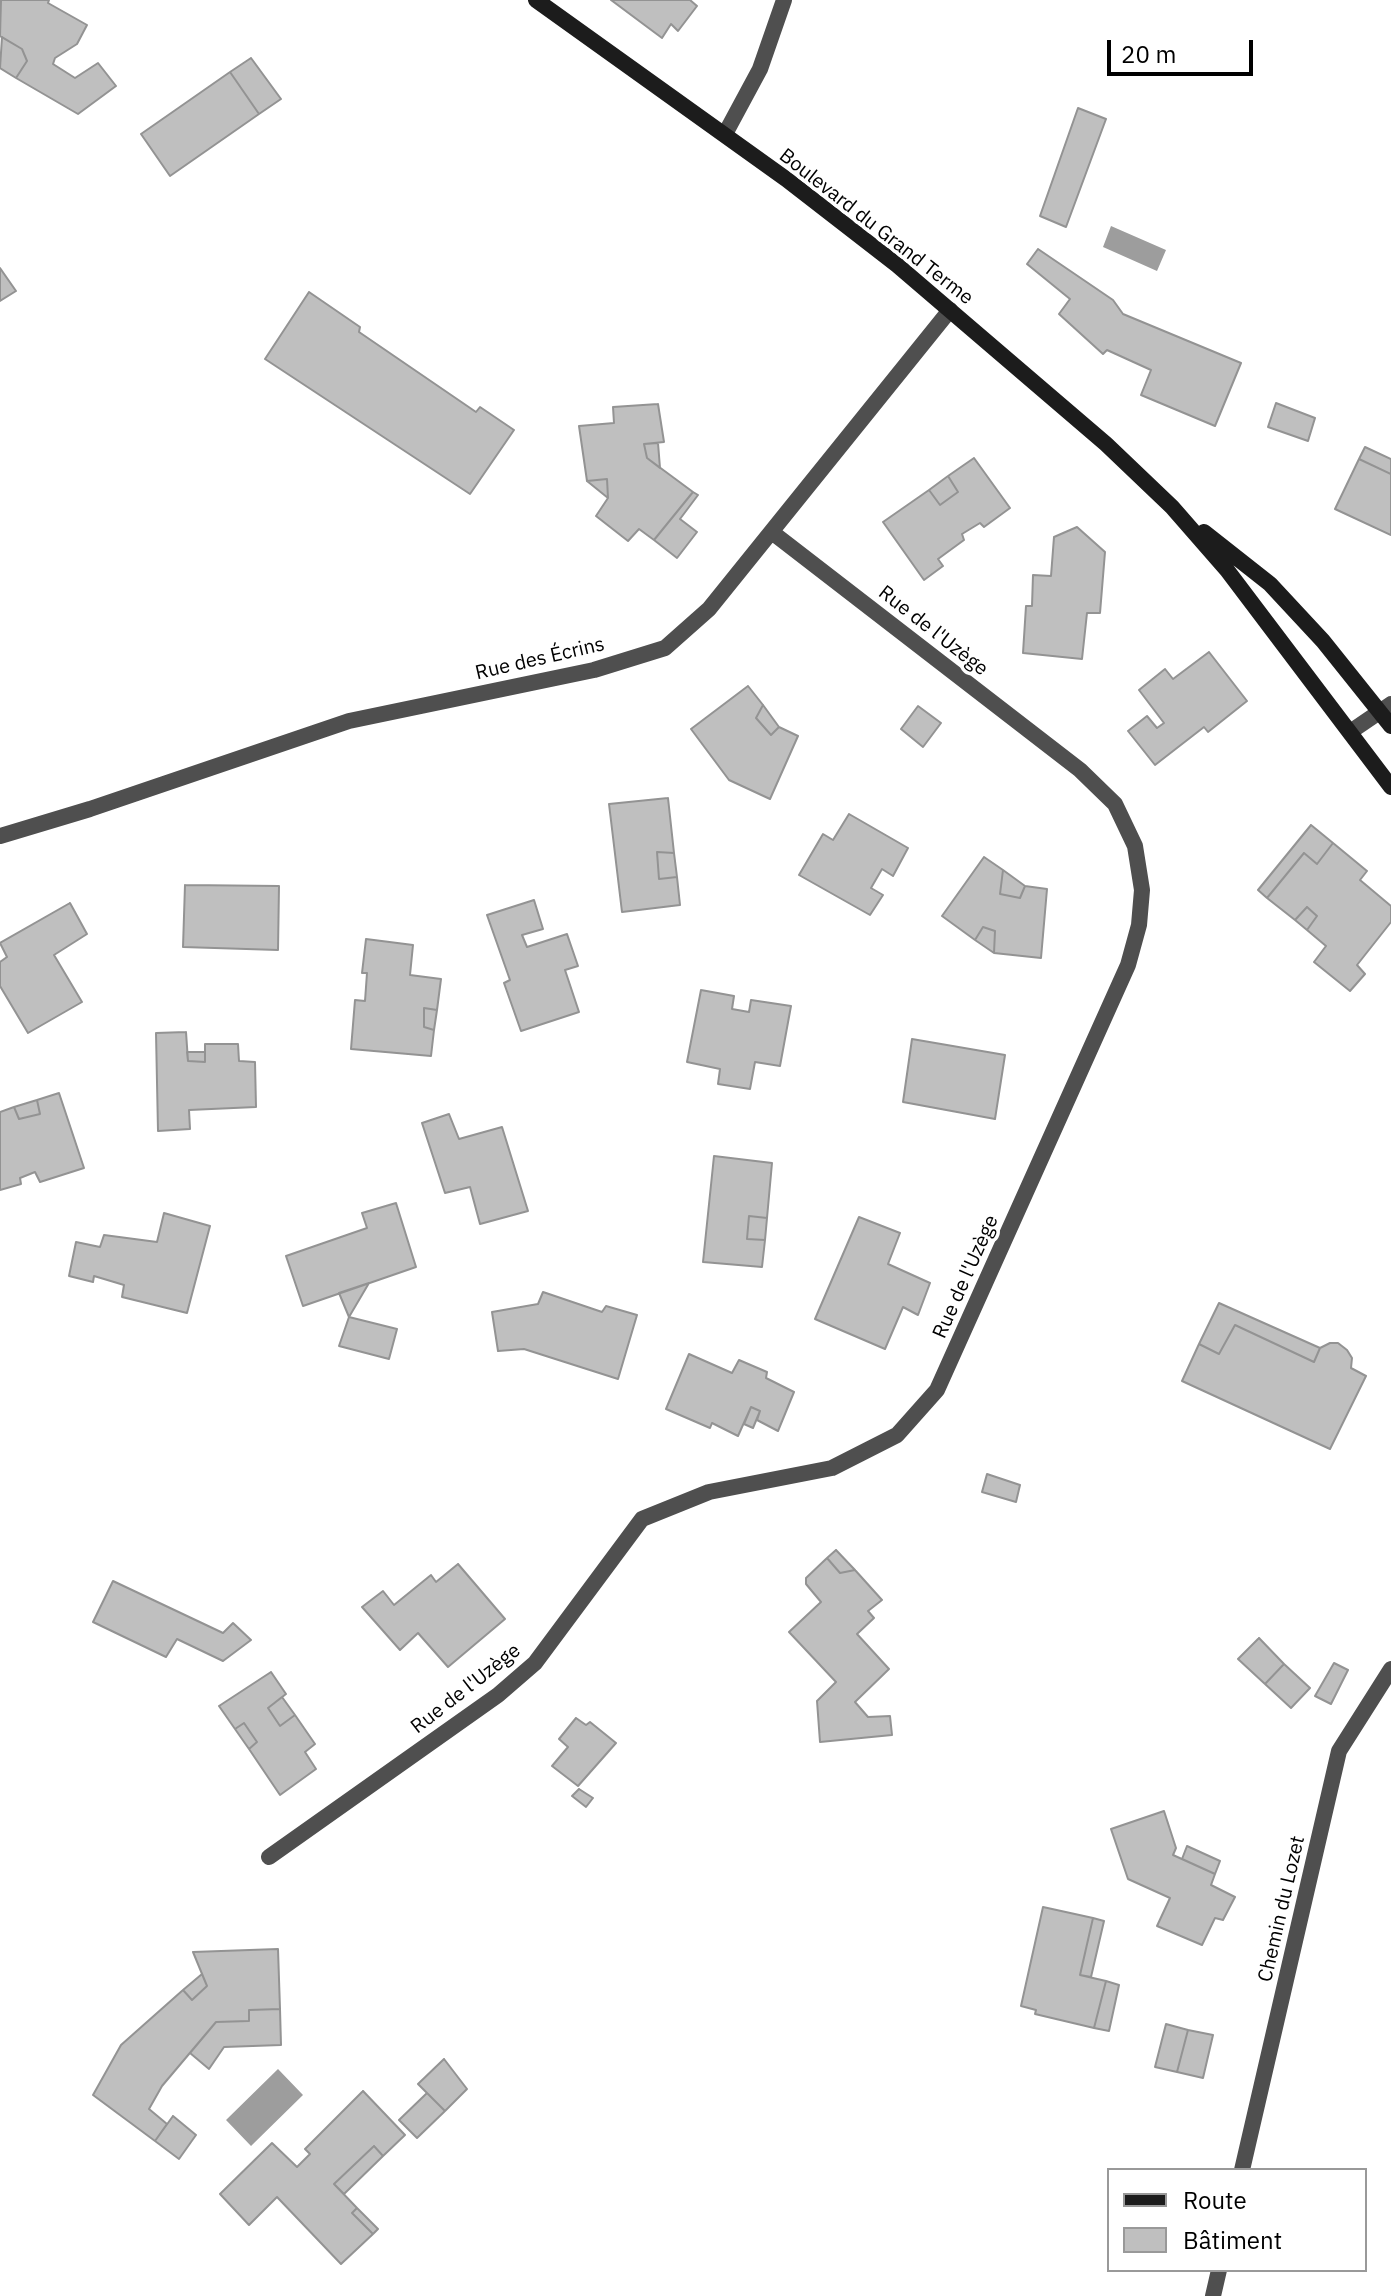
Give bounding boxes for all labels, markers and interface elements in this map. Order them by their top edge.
scale bar [1111,24,1257,74]
text: 20 m [1121,38,1176,70]
street label: Boulevard du Grand Terme [774,144,978,310]
street label: Rue de l'Uzège [873,581,993,681]
street label: Rue des Écrins [473,632,607,686]
street label: Rue de l'Uzège [928,1212,1004,1342]
street label: Rue de l'Uzège [406,1639,526,1739]
street label: Chemin du Lozet [1254,1834,1310,1984]
legend [1107,2168,1367,2272]
text: Route [1183,2184,1247,2216]
text: Bâtiment [1183,2224,1282,2256]

